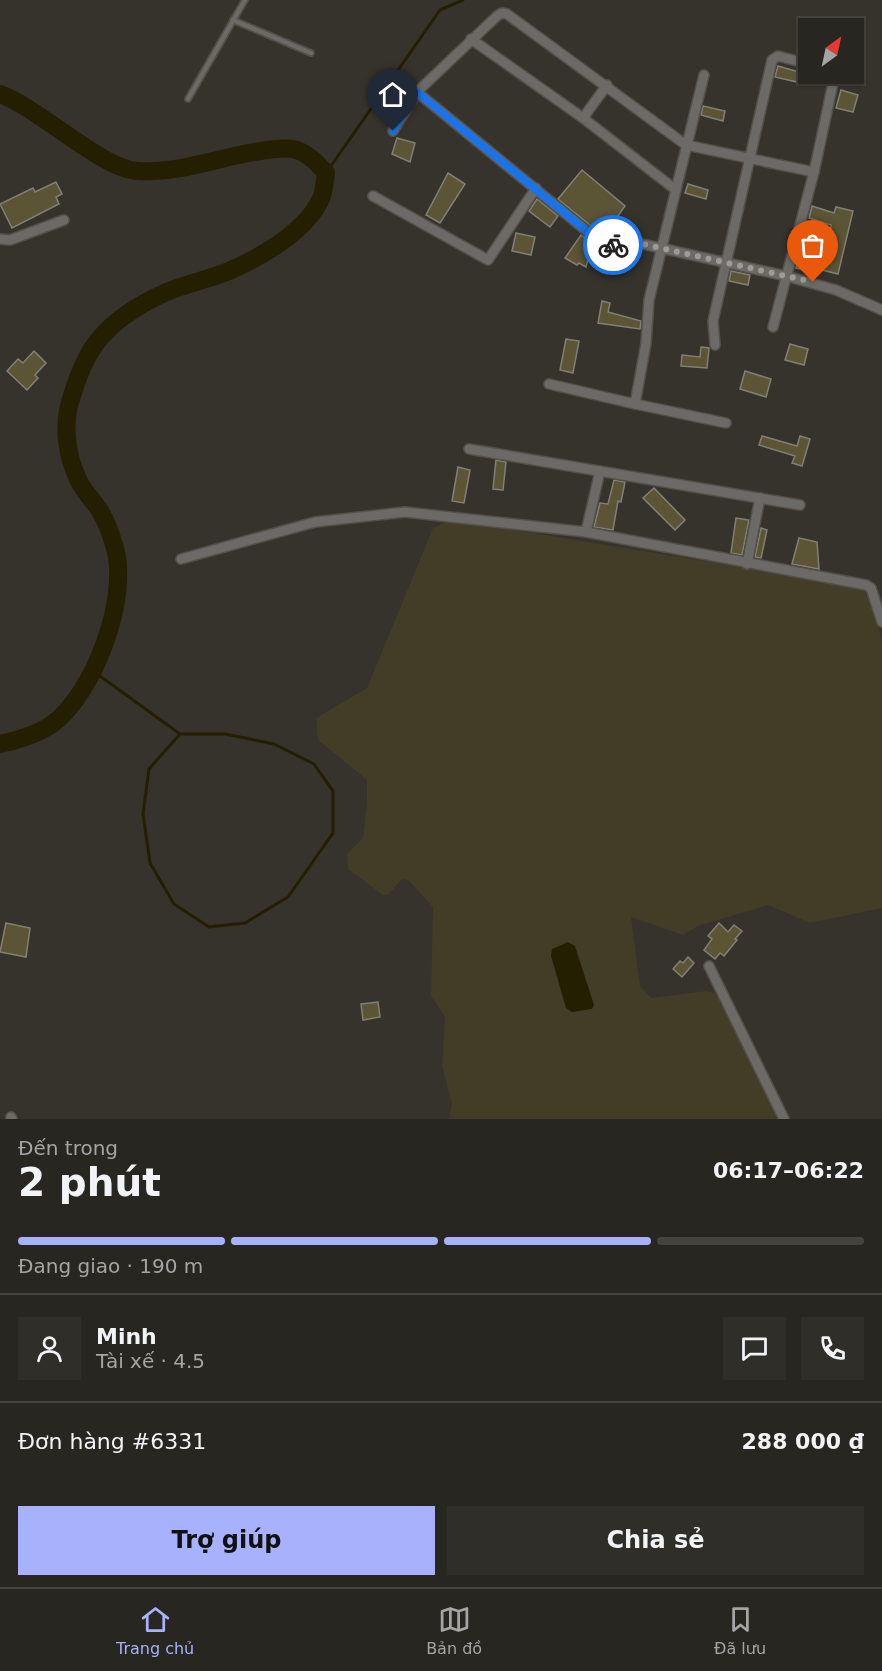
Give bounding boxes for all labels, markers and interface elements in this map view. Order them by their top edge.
north arrow [798,18,864,84]
map controls [798,18,864,84]
pin [367,69,418,131]
icon: home [376,78,409,111]
courier [583,215,643,275]
pin [787,220,838,282]
icon: bike [597,229,630,262]
icon: bag [796,229,829,262]
text: Đến trong [18,1136,118,1160]
text: 06:17–06:22 [713,1158,864,1183]
text: 2 phút [18,1160,161,1205]
text: Đang giao · 190 m [18,1254,203,1278]
button: person [18,1317,81,1380]
button: chat [723,1317,786,1380]
button: phone [801,1317,864,1380]
text: Minh [96,1324,157,1349]
text: Tài xế · 4.5 [96,1349,205,1373]
text: Đơn hàng #6331 [18,1429,206,1454]
text: 288 000 ₫ [742,1429,864,1454]
button: Trợ giúp [18,1506,435,1575]
button: Chia sẻ [447,1506,864,1575]
tab: Trang chủ [116,1603,194,1658]
tab: Bản đồ [426,1603,482,1658]
tab: Đã lưu [714,1603,766,1658]

